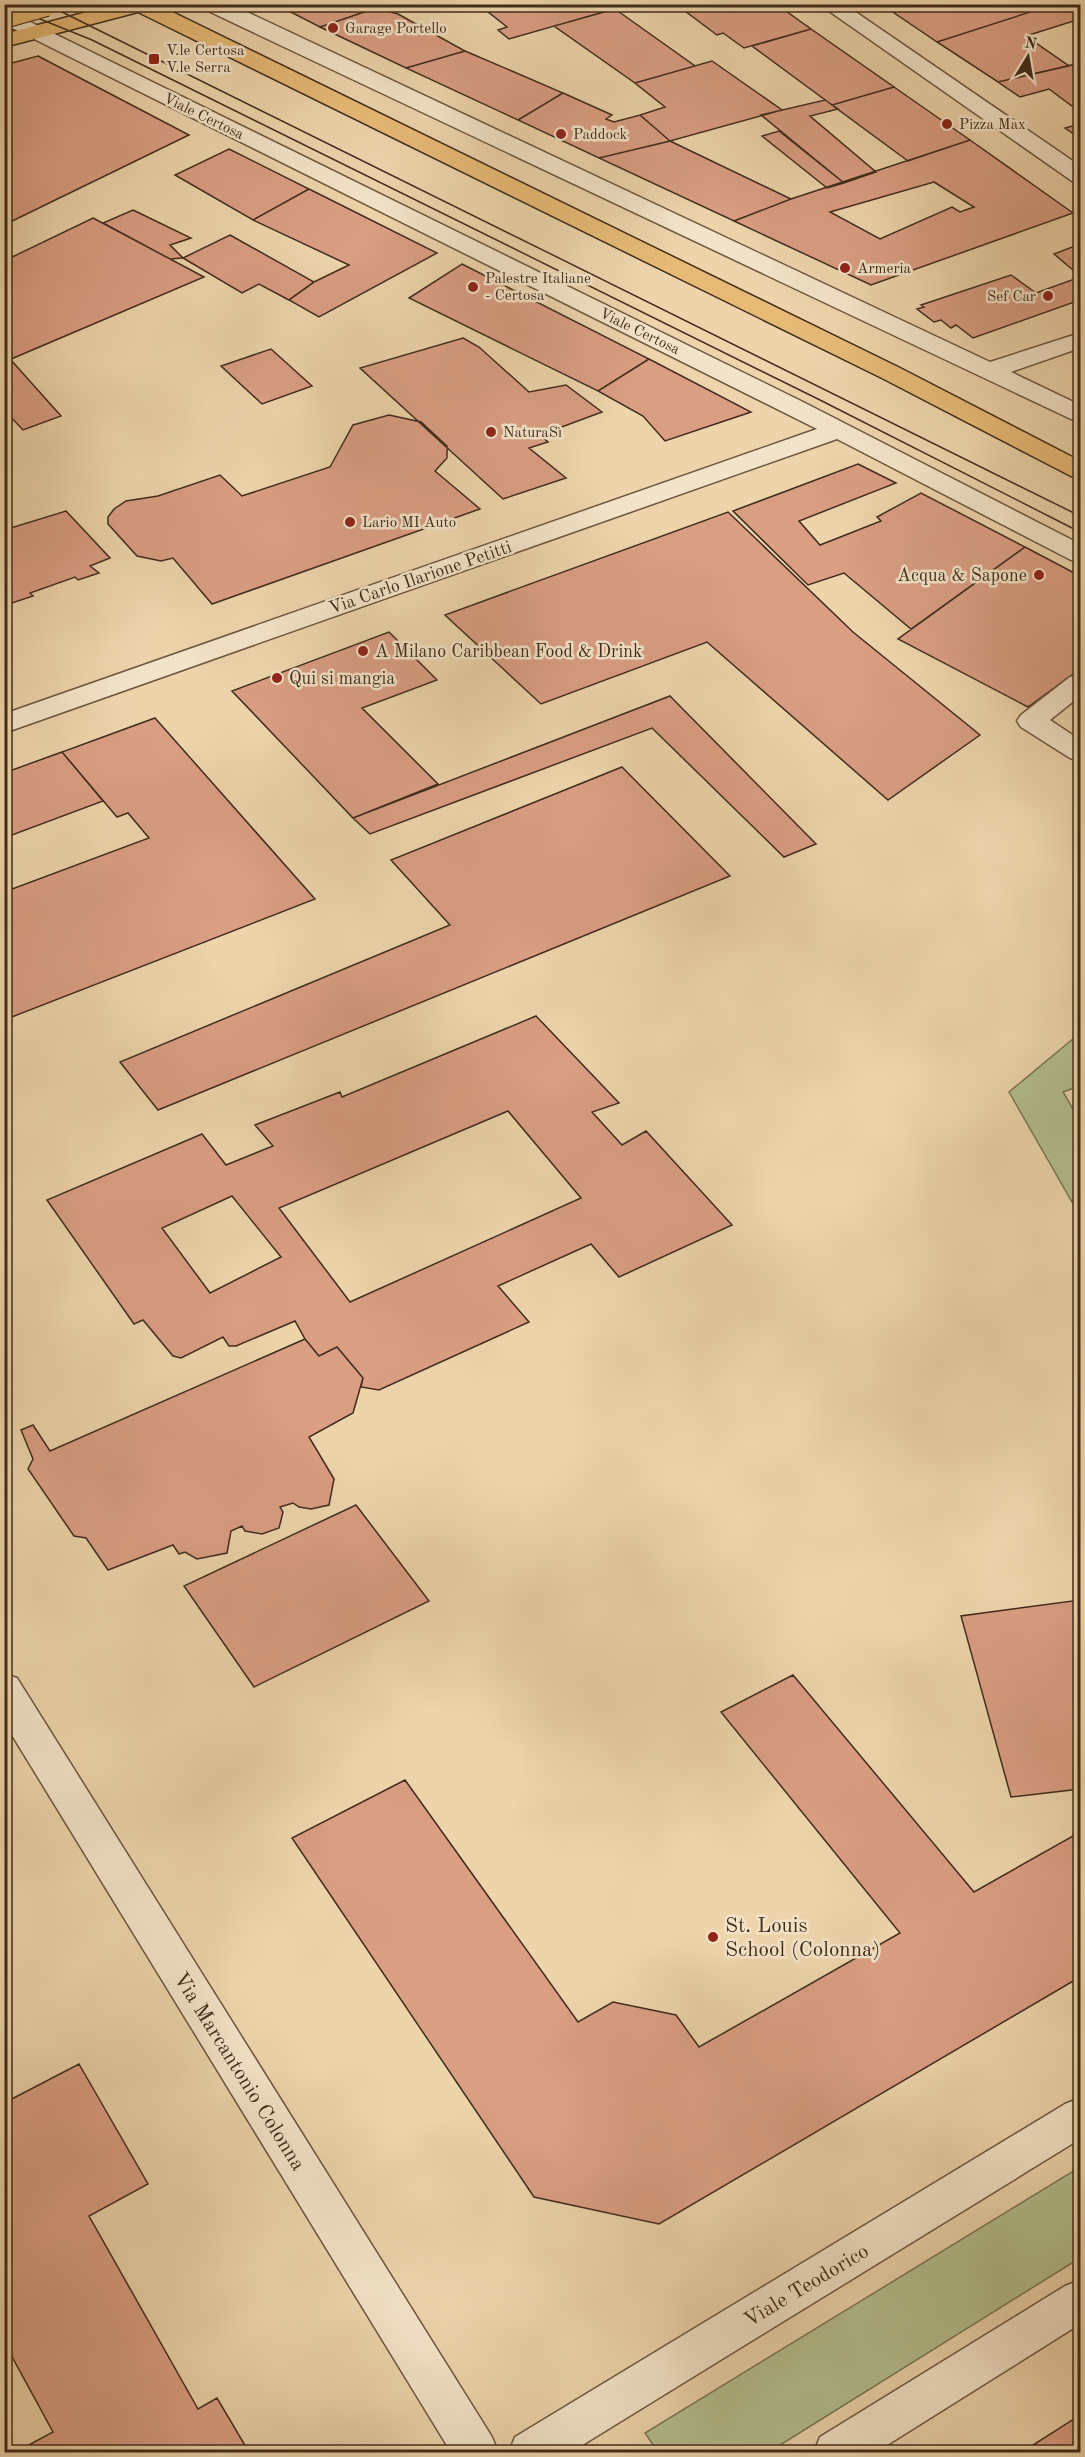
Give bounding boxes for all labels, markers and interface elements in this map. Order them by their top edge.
marker: Garage Portello [326,21,340,35]
place label: Garage Portello [345,22,447,37]
north arrow [998,27,1058,87]
text: N [1023,35,1039,53]
place label: V.le Certosa V.le Serra [166,44,245,76]
marker: V.le Certosa V.le Serra [147,52,161,66]
street label: Viale Certosa [161,91,246,143]
marker: Pizza Max [940,117,954,131]
place label: Pizza Max [959,118,1026,133]
marker: Paddock [554,127,568,141]
place label: Paddock [573,128,628,143]
marker: Armeria [838,261,852,275]
place label: Armeria [857,262,912,277]
place label: Palestre Italiane - Certosa [485,272,591,304]
marker: Palestre Italiane - Certosa [466,280,480,294]
marker: Sef Car [1041,289,1055,303]
place label: Sef Car [987,290,1036,305]
street label: Viale Certosa [597,306,682,358]
marker: NaturaSì [484,425,498,439]
place label: NaturaSì [503,426,562,441]
marker: Lario MI Auto [343,515,357,529]
place label: Lario MI Auto [362,516,456,531]
street label: Via Carlo Ilarione Petitti [326,538,514,618]
place label: Acqua & Sapone [897,567,1027,585]
marker: Acqua & Sapone [1032,568,1046,582]
place label: A Milano Caribbean Food & Drink [375,643,642,661]
marker: A Milano Caribbean Food & Drink [356,644,370,658]
place label: Qui si mangia [289,670,395,688]
marker: Qui si mangia [270,671,284,685]
place label: St. Louis School (Colonna) [725,1916,880,1961]
marker: St. Louis School (Colonna) [706,1930,720,1944]
street label: Via Marcantonio Colonna [169,1969,308,2175]
street label: Viale Teodorico [741,2241,873,2332]

